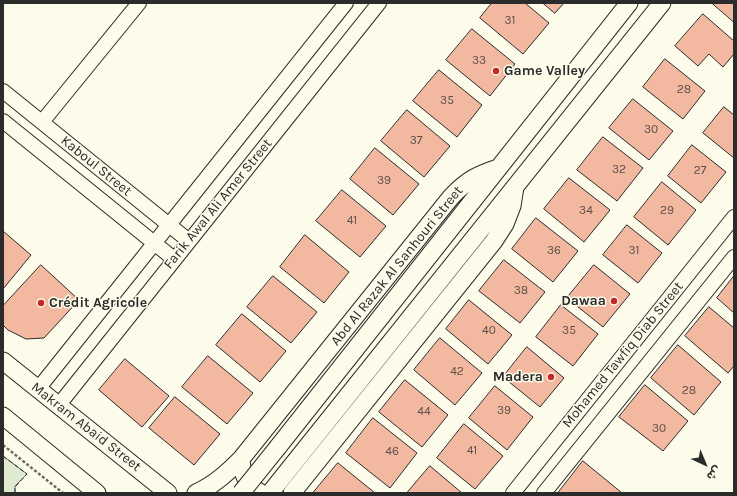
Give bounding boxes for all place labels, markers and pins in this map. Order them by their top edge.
place label: Game Valley [504,63,585,79]
marker: Game Valley [491,66,501,76]
place label: Dawaa [561,293,606,309]
place label: Crédit Agricole [49,295,147,311]
marker: Dawaa [609,296,619,306]
marker: Crédit Agricole [36,298,46,308]
place label: Madera [493,369,543,385]
marker: Madera [546,372,556,382]

